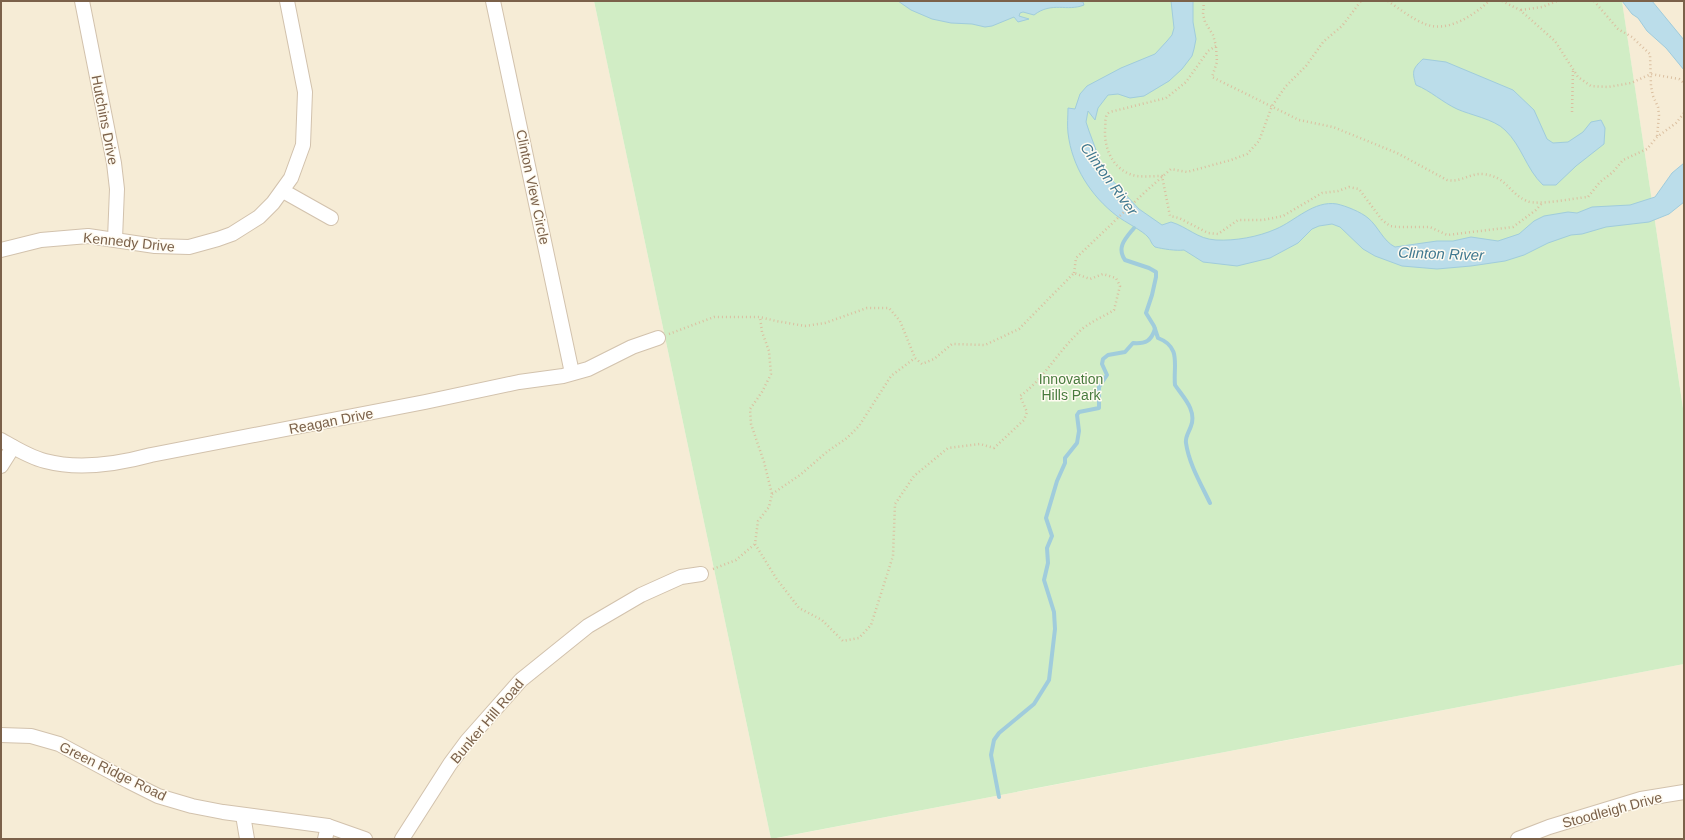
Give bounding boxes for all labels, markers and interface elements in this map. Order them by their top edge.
street label: Hutchins Drive [88,74,122,166]
street label: Clinton View Circle [513,128,553,246]
water label: Clinton River [1077,139,1142,219]
street label: Kennedy Drive [83,229,176,255]
water label: Clinton River [1398,244,1485,264]
park label: Innovation Hills Park [1039,371,1103,403]
street label: Reagan Drive [287,405,375,437]
street label: Bunker Hill Road [447,676,527,766]
street label: Green Ridge Road [57,738,169,804]
street label: Stoodleigh Drive [1560,789,1664,831]

